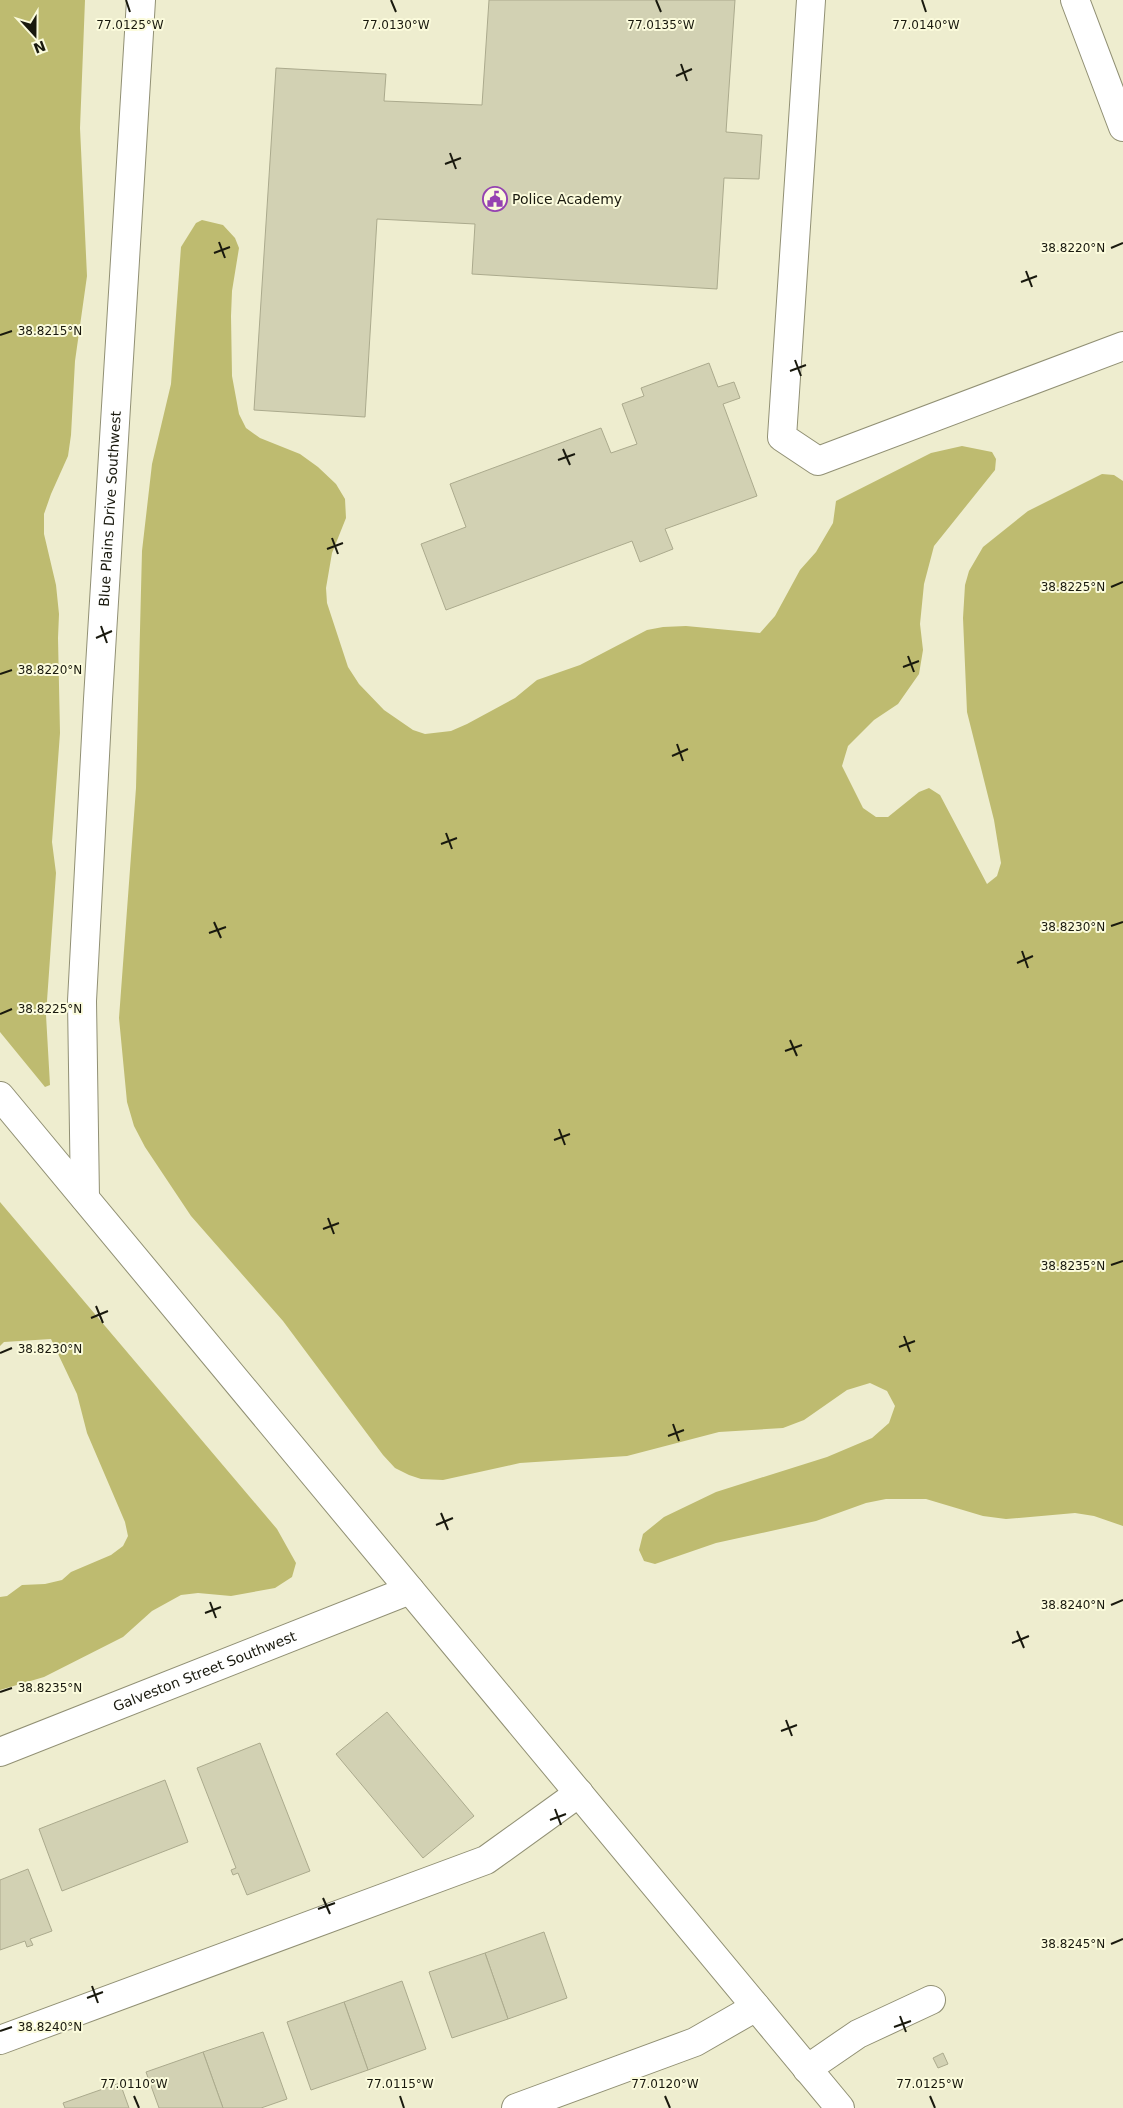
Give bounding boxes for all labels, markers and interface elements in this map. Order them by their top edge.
north arrow [10,10,60,60]
text: 77.0125°W [96,18,164,32]
text: 77.0130°W [362,18,430,32]
text: 77.0135°W [627,18,695,32]
text: 77.0140°W [892,18,960,32]
text: N [31,38,48,57]
public building icon: Police Academy [482,186,508,212]
place label: Police Academy [512,191,622,207]
text: 38.8220°N [1041,241,1105,255]
text: 38.8215°N [18,324,82,338]
street label: Blue Plains Drive Southwest [96,410,124,607]
text: 38.8225°N [1041,580,1105,594]
text: 38.8220°N [18,663,82,677]
text: 38.8230°N [1041,920,1105,934]
text: 38.8225°N [18,1002,82,1016]
text: 38.8235°N [1041,1259,1105,1273]
text: 38.8230°N [18,1342,82,1356]
text: 38.8240°N [1041,1598,1105,1612]
street label: Galveston Street Southwest [111,1628,299,1715]
text: 38.8235°N [18,1681,82,1695]
text: 38.8245°N [1041,1937,1105,1951]
text: 38.8240°N [18,2020,82,2034]
text: 77.0110°W [100,2077,168,2091]
text: 77.0115°W [366,2077,434,2091]
text: 77.0120°W [631,2077,699,2091]
text: 77.0125°W [896,2077,964,2091]

